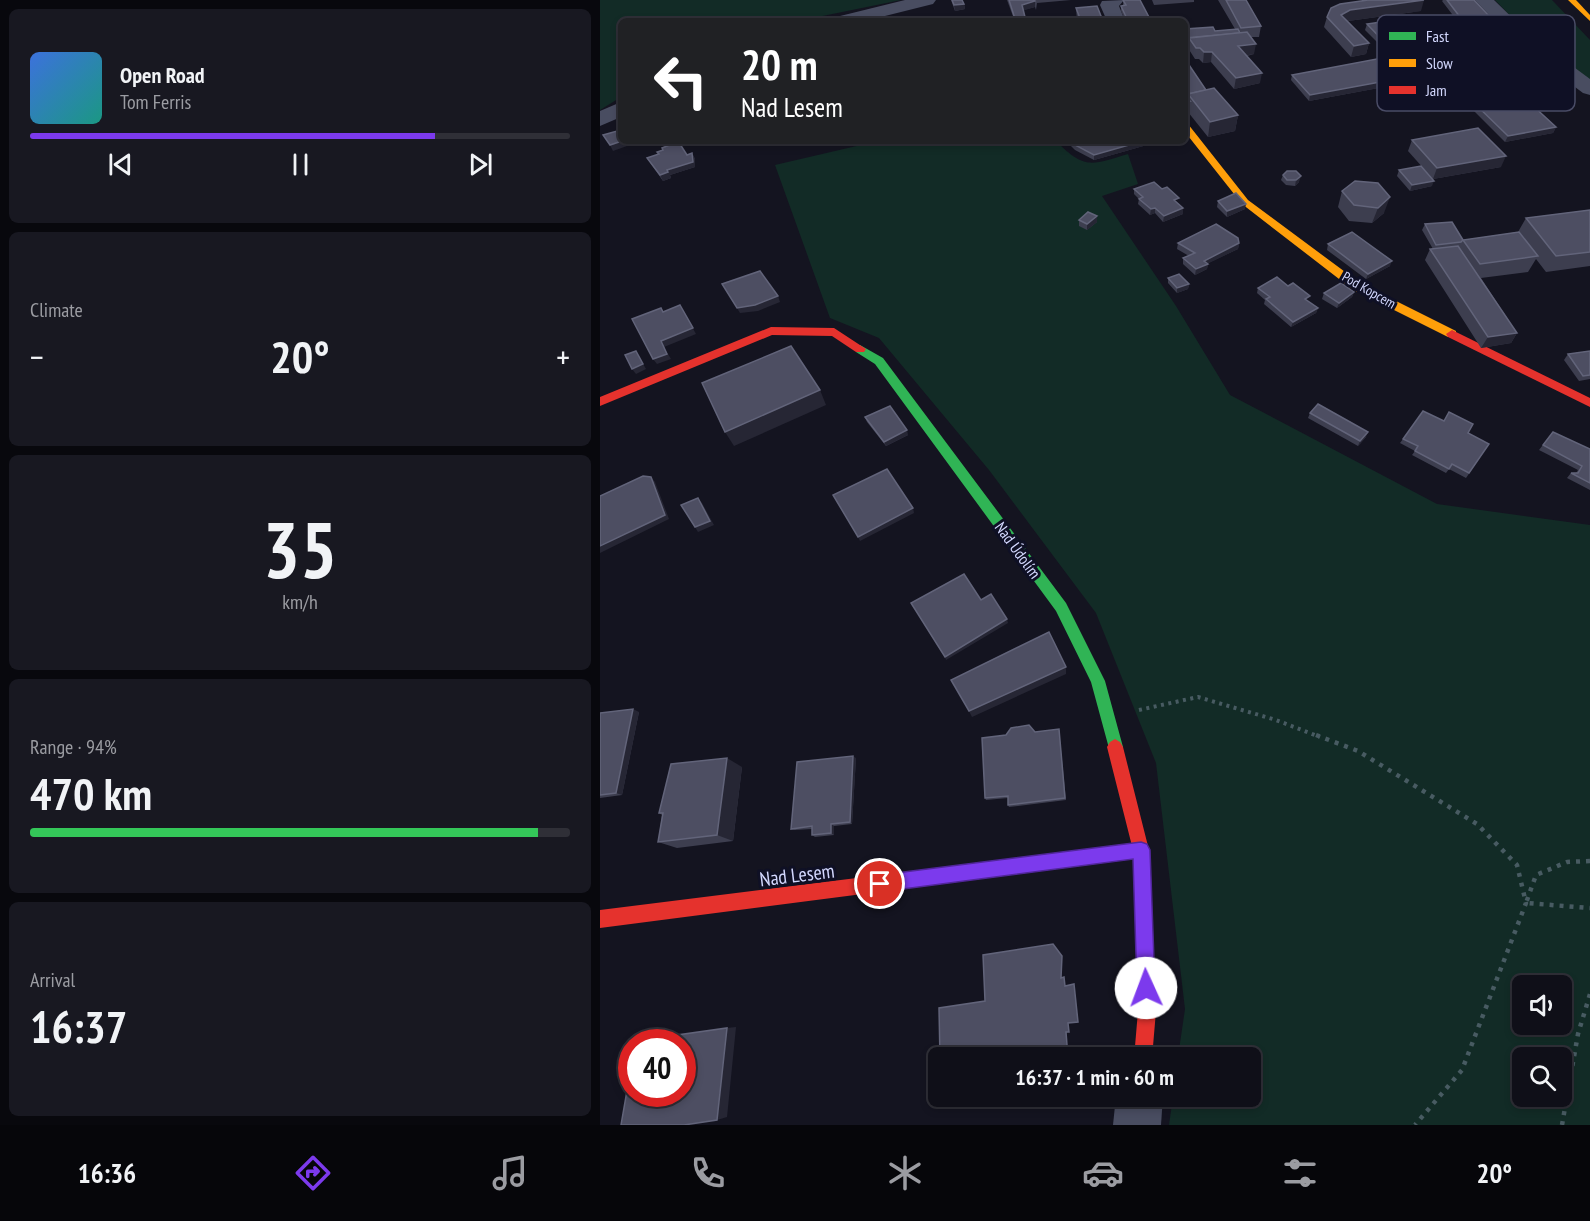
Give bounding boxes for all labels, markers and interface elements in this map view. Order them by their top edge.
legend [1377,15,1575,111]
text: Fast [1426,26,1449,46]
text: 20 m [741,37,818,92]
icon: left [642,42,720,120]
text: Slow [1426,53,1453,73]
text: Open Road [120,61,205,89]
text: Jam [1425,80,1447,100]
text: Tom Ferris [120,89,191,115]
text: Nad Lesem [741,90,843,124]
icon: previous [104,148,137,181]
icon: pause [284,148,317,181]
icon: next [464,148,497,181]
street label: Pod Kopcem [1339,267,1399,313]
text: Climate [30,297,83,323]
text: 20° [270,327,330,385]
text: − [30,335,44,378]
text: + [556,335,570,378]
text: 35 [263,499,337,600]
street label: Nad Údolím [991,518,1045,582]
text: km/h [282,589,318,615]
text: Range · 94% [30,734,117,760]
text: 470 km [30,764,152,822]
street label: Nad Lesem [758,858,836,892]
pin [854,858,905,909]
icon: arrive [863,867,896,900]
position arrow [1114,956,1178,1020]
text: Arrival [30,967,75,993]
map controls [1512,975,1572,1107]
button: sound [1512,975,1572,1035]
text: 16:37 [30,997,127,1055]
speed limit sign: 40 [618,1029,696,1107]
button: search [1512,1047,1572,1107]
text: 16:37 · 1 min · 60 m [1015,1063,1174,1091]
icon: directions [292,1152,334,1194]
icon: music [489,1152,531,1194]
icon: phone [687,1152,729,1194]
icon: climate [884,1152,926,1194]
icon: car [1082,1152,1124,1194]
icon: filters [1279,1152,1321,1194]
text: 16:36 [78,1156,136,1190]
text: 20° [1477,1156,1512,1190]

